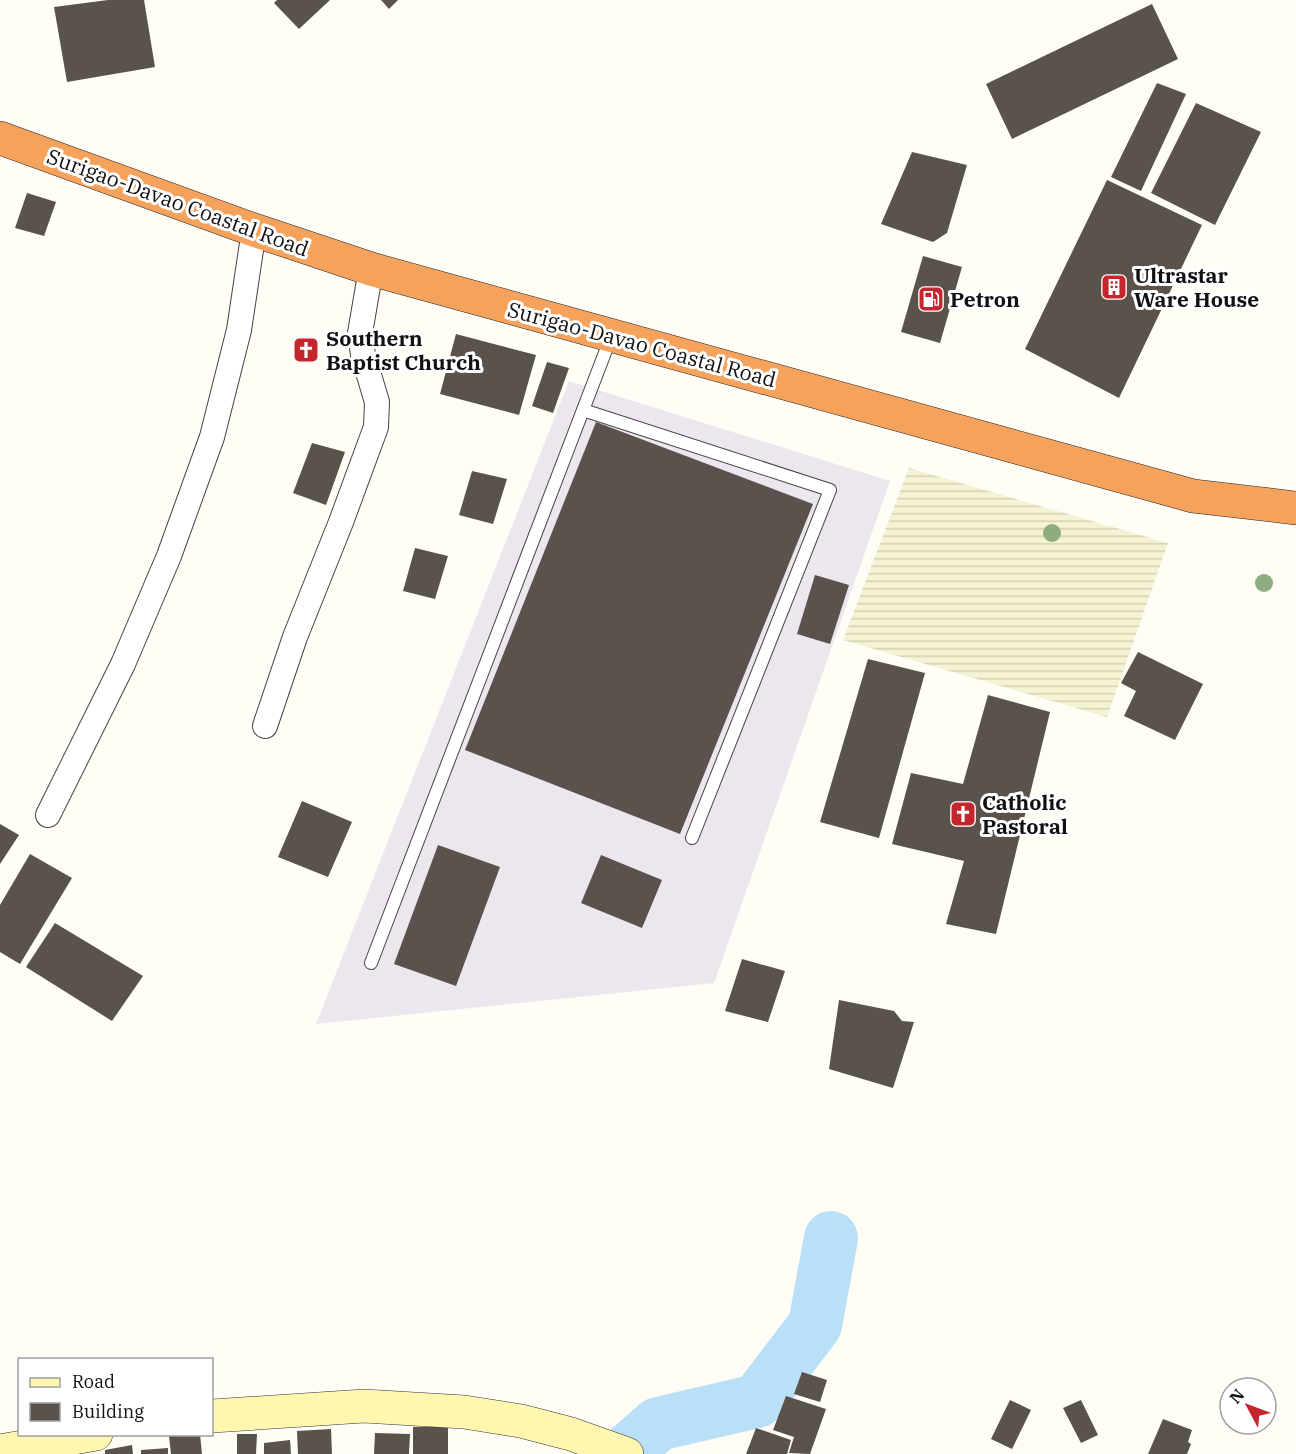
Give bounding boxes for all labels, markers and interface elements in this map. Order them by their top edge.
street label: Surigao-Davao Coastal Road [43,141,313,263]
place label: Ultrastar Ware House [1134,261,1259,313]
building icon: Ultrastar Ware House [1099,272,1129,302]
fuel station icon: Petron [916,284,946,314]
place label: Petron [950,285,1020,313]
street label: Surigao-Davao Coastal Road [505,295,780,393]
place label: Southern Baptist Church [326,324,481,376]
church icon: Southern Baptist Church [291,335,321,365]
place label: Catholic Pastoral [982,788,1068,840]
church icon: Catholic Pastoral [948,799,978,829]
legend [18,1358,213,1436]
text: Road [72,1370,115,1393]
north arrow [1218,1376,1278,1436]
text: N [1225,1385,1248,1407]
text: Building [72,1400,144,1423]

